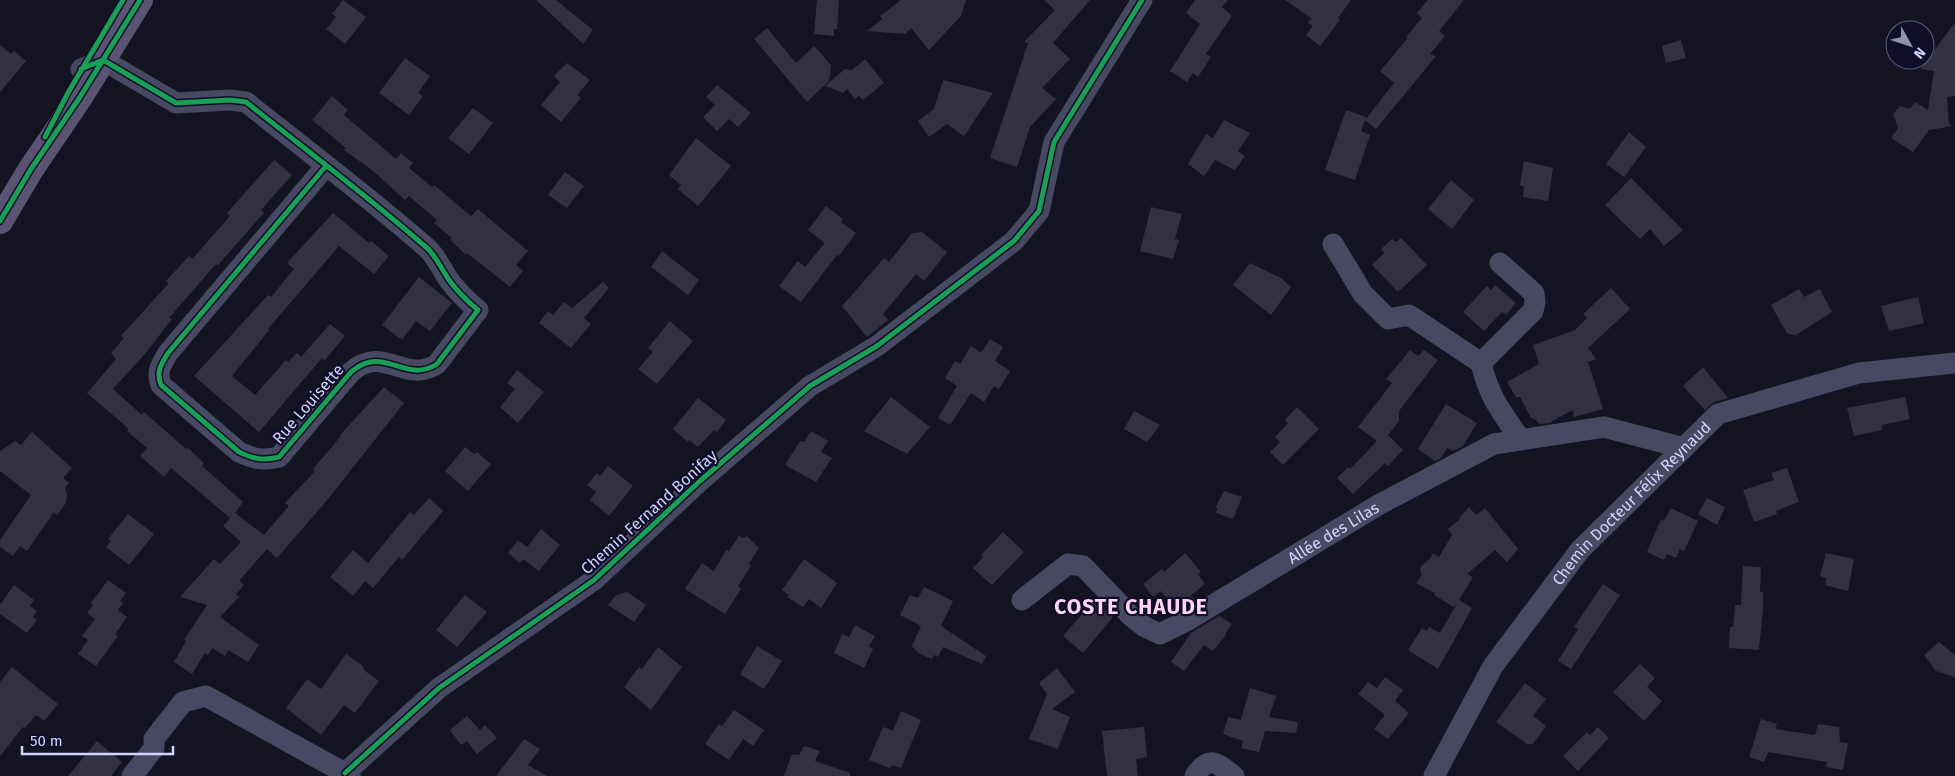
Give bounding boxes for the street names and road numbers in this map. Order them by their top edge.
street label: Rue Louisette [268,360,348,448]
street label: Chemin Docteur Félix Reynaud [1548,417,1714,589]
street label: Chemin Fernand Bonifay [577,446,721,578]
street label: Allée des Lilas [1284,497,1382,567]

